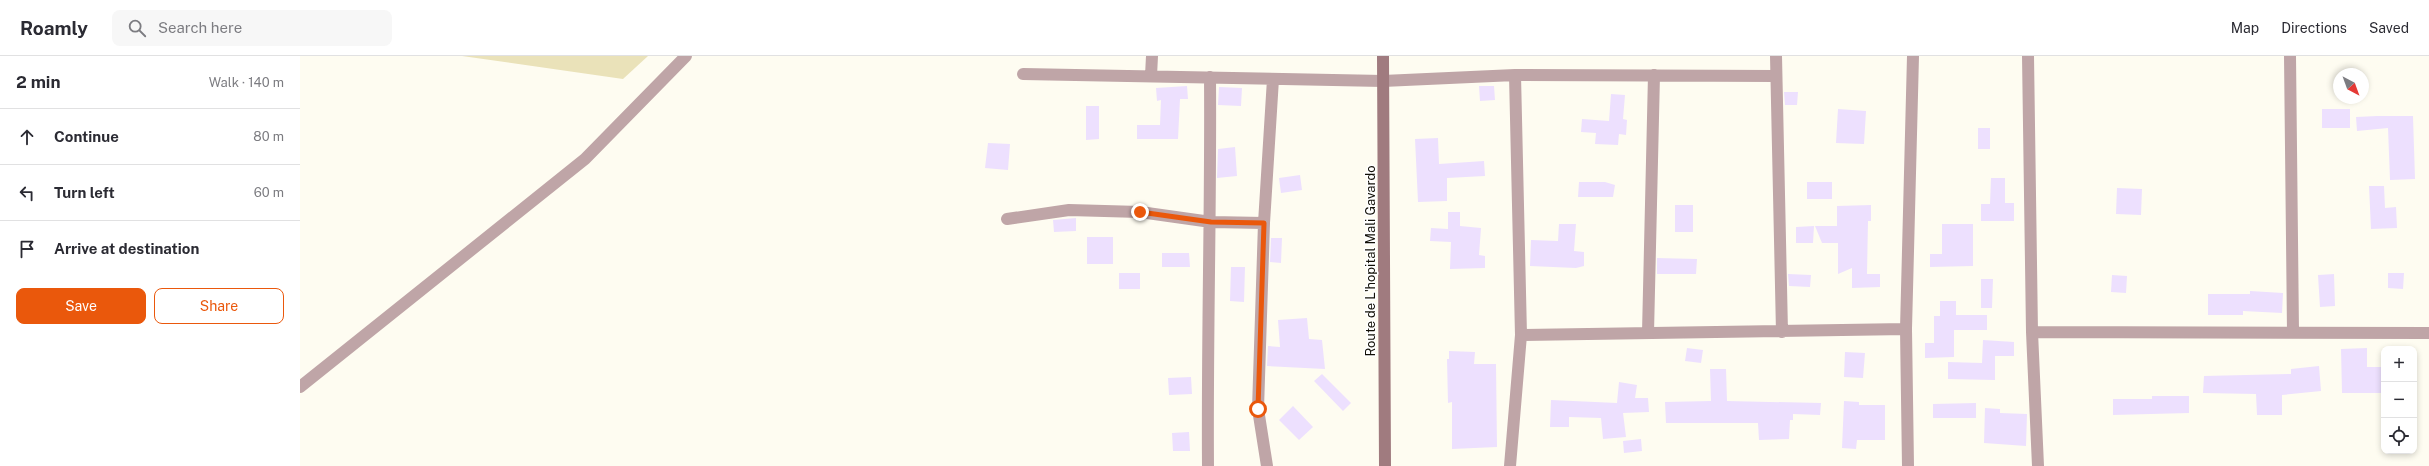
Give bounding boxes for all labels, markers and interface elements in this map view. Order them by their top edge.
search box [112,10,392,46]
text: Roamly [20,17,88,39]
icon: search [126,17,148,39]
text: Search here [158,19,242,36]
text: Map [2231,20,2259,36]
text: Directions [2281,20,2347,36]
text: Saved [2369,20,2409,36]
north arrow [2333,68,2369,104]
text: 2 min [16,72,61,92]
text: Walk · 140 m [209,75,284,90]
icon: ahead [16,126,38,148]
text: Continue [54,128,119,145]
text: 80 m [253,129,284,144]
street label: Route de L'hopital Mali Gavardo [1363,165,1378,357]
icon: left [16,182,38,204]
text: Turn left [54,184,115,201]
text: 60 m [254,185,284,200]
route end [1131,203,1149,221]
icon: arrive [16,238,38,260]
text: Arrive at destination [54,240,199,257]
button: Save [16,288,146,324]
button: Share [154,288,284,324]
map controls [2381,346,2417,454]
button: + [2381,346,2417,382]
button: − [2381,382,2417,418]
route start [1249,400,1267,418]
button: locate [2381,418,2417,454]

